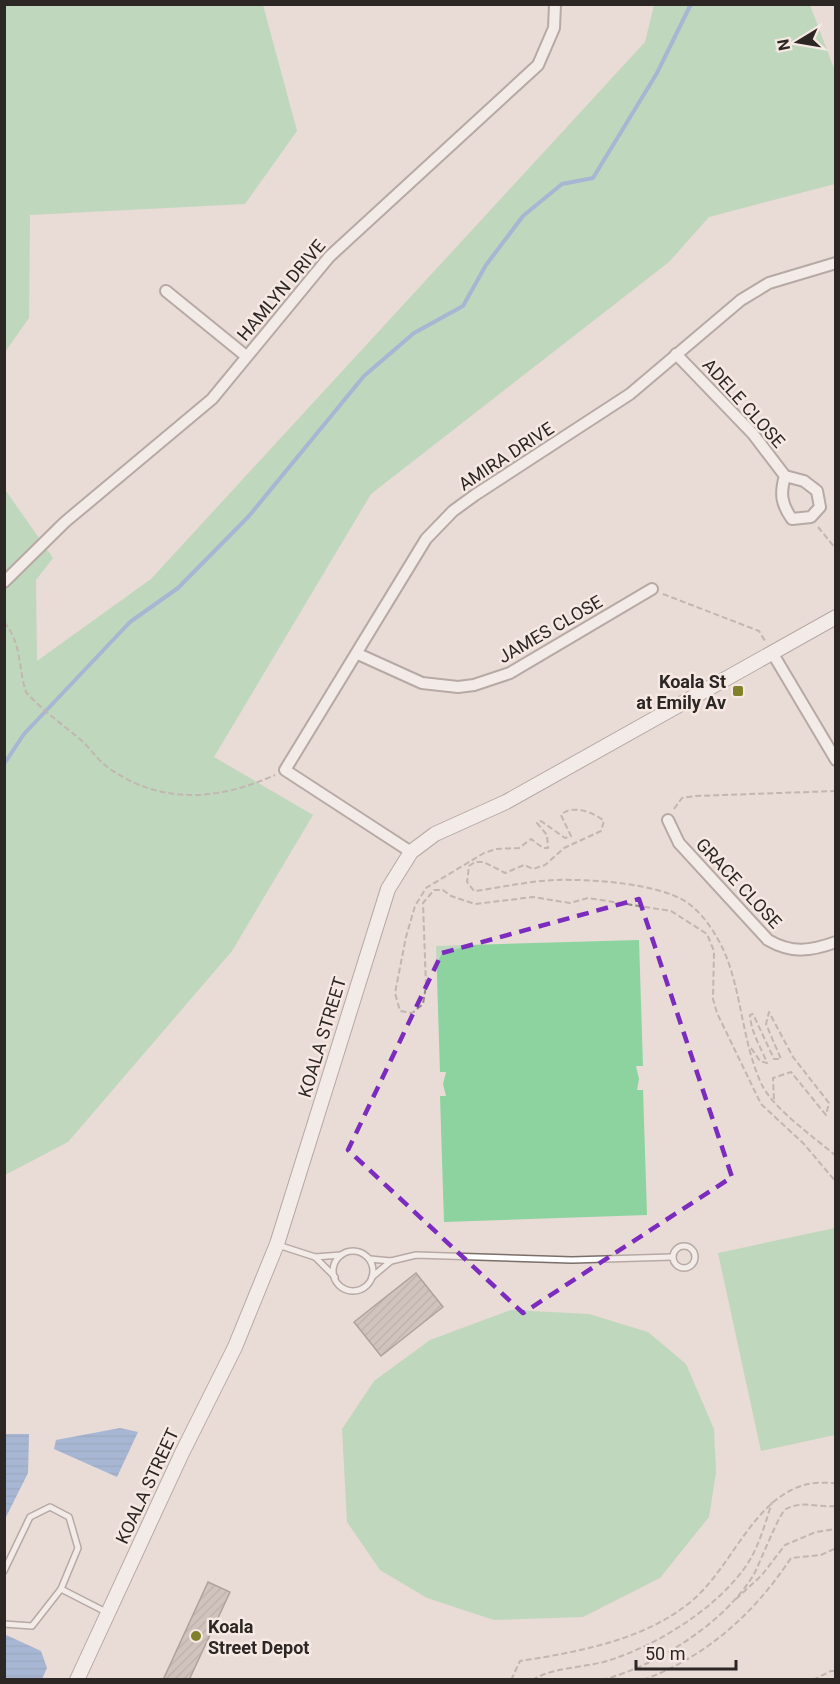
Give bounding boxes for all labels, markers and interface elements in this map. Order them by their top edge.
north arrow [768,12,828,72]
text: N [773,37,794,52]
street label: HAMLYN DRIVE [233,235,329,345]
street label: ADELE CLOSE [699,354,789,452]
street label: AMIRA DRIVE [455,417,557,495]
street label: JAMES CLOSE [494,591,606,667]
place label: Koala St at Emily Av [636,671,726,713]
marker: Koala St at Emily Av [731,684,745,698]
street label: GRACE CLOSE [692,834,786,932]
street label: KOALA STREET [294,974,350,1100]
street label: KOALA STREET [111,1425,183,1547]
place label: Koala Street Depot [208,1616,309,1658]
marker: Koala Street Depot [189,1629,203,1643]
scale bar [636,1633,736,1671]
text: 50 m [645,1643,685,1664]

